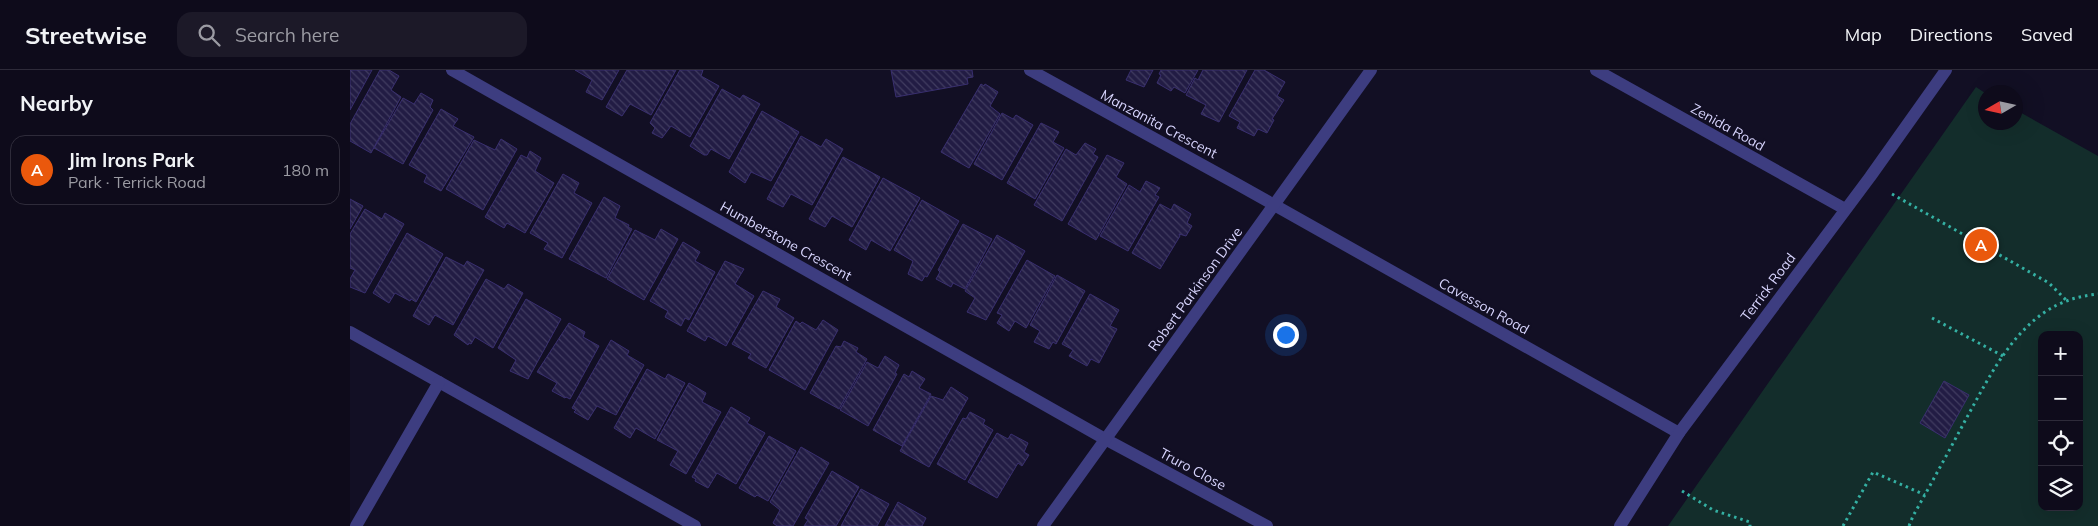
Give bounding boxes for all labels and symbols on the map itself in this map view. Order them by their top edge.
north arrow [1978,85,2023,130]
street label: Manzanita Crescent [1098,86,1220,162]
street label: Zenida Road [1688,99,1768,155]
street label: Humberstone Crescent [717,197,855,285]
street label: Robert Parkinson Drive [1144,223,1246,355]
pin: A [1965,226,1997,264]
street label: Terrick Road [1737,249,1799,325]
street label: Cavesson Road [1436,274,1532,338]
your location [1273,322,1299,348]
street label: Truro Close [1157,444,1229,494]

